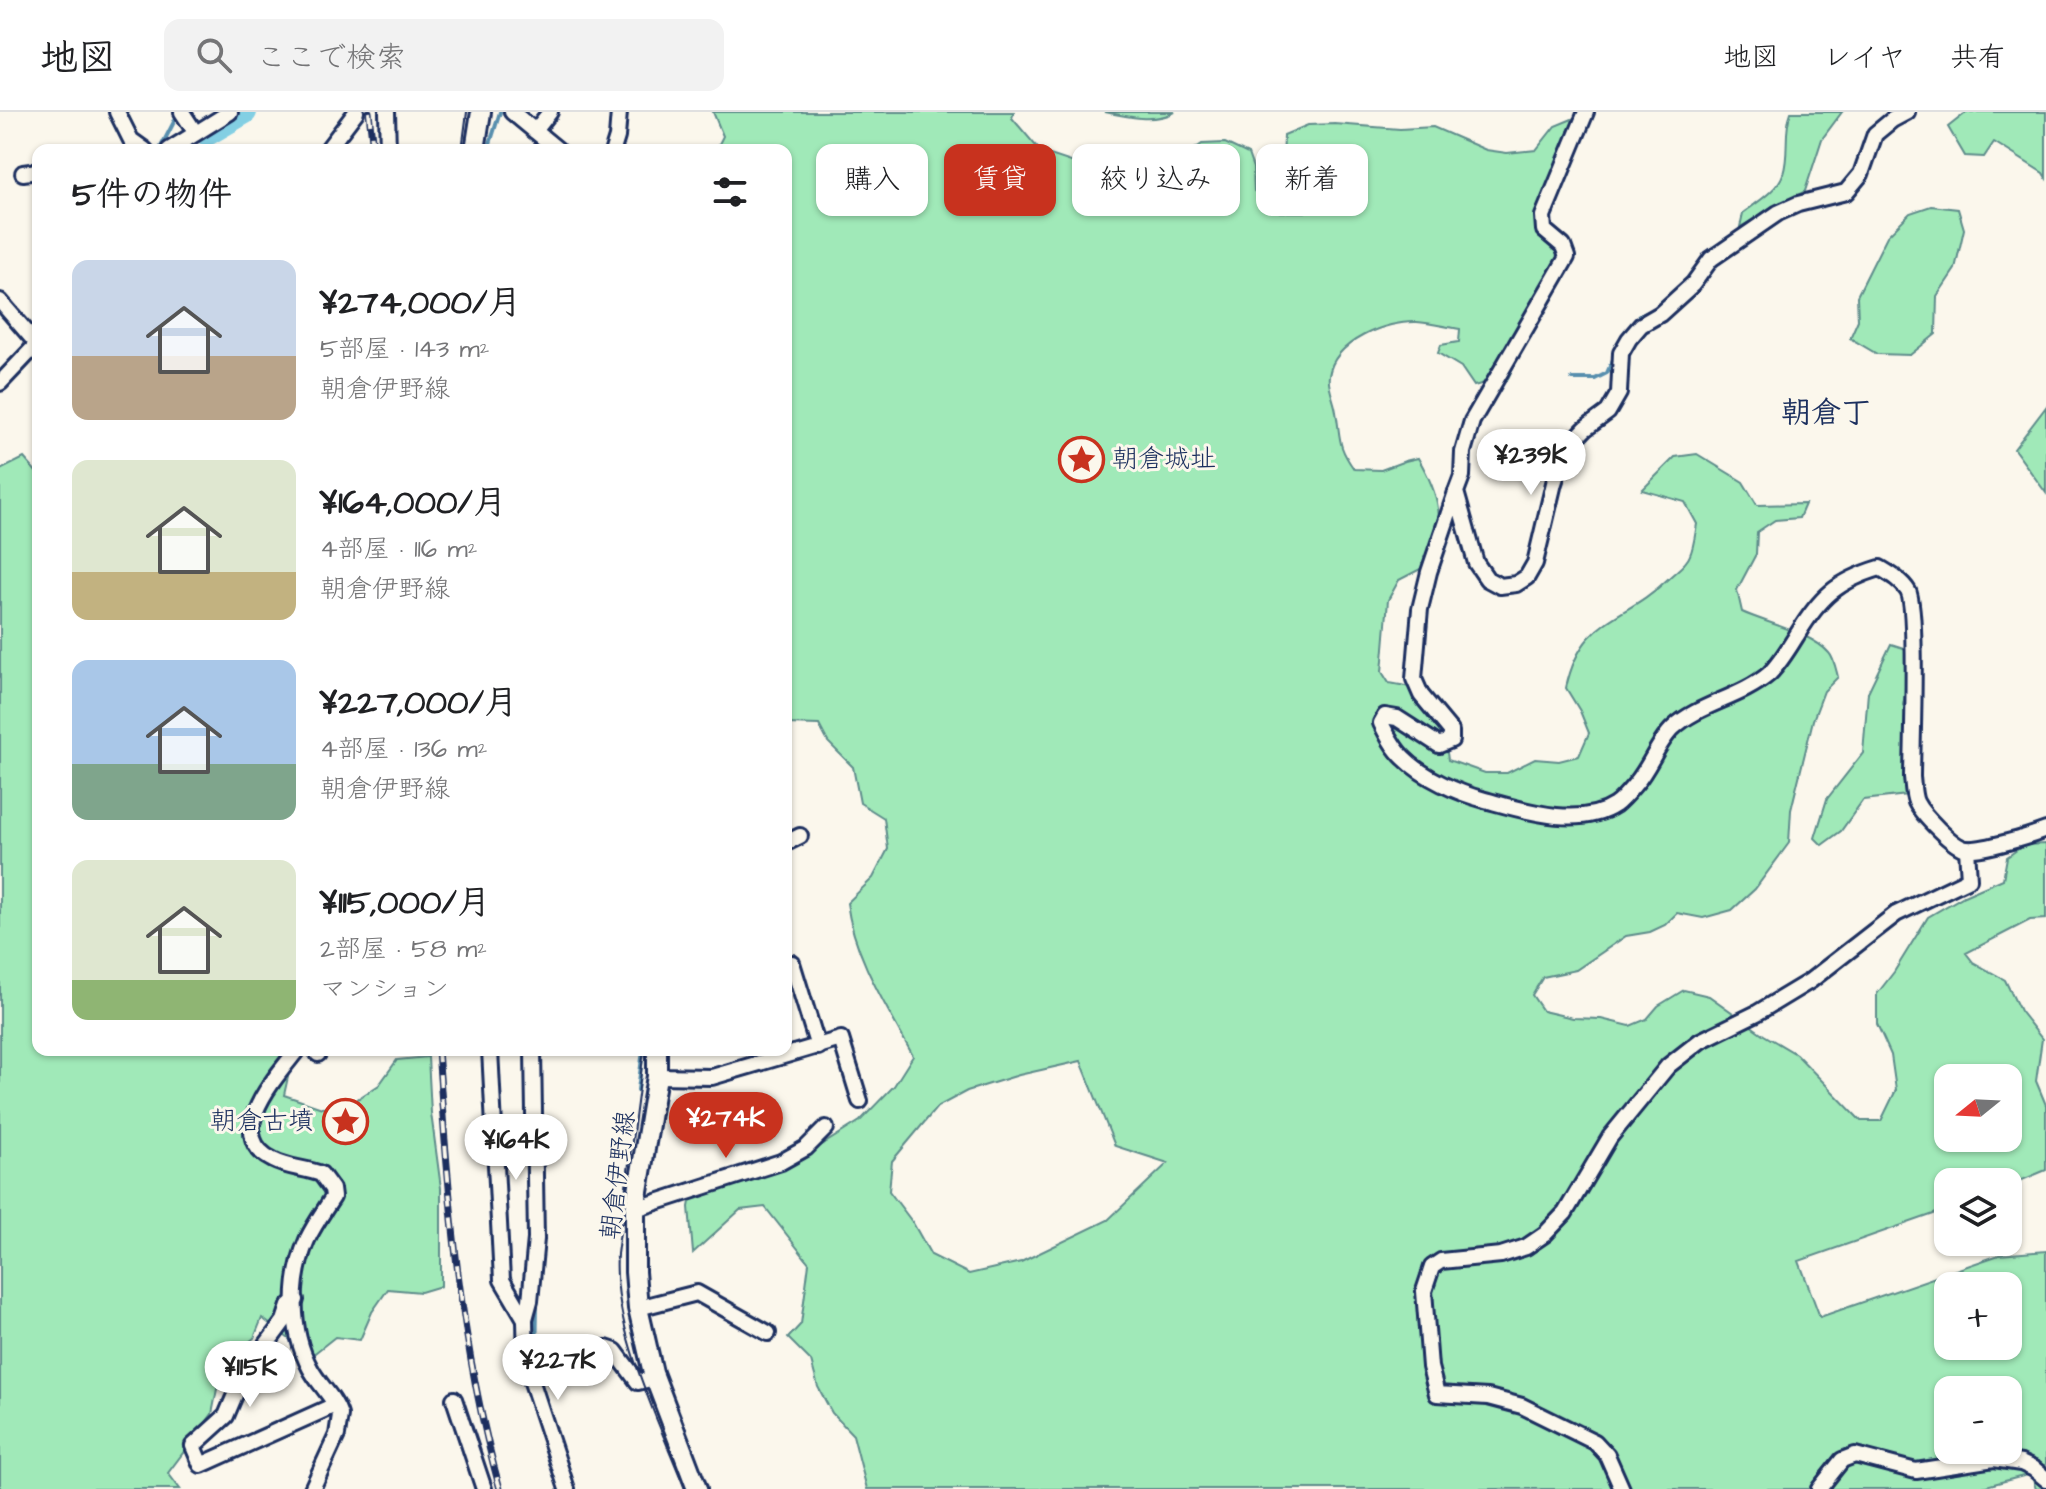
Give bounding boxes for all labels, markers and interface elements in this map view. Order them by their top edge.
search box [164,19,724,91]
text: 地図 [40,33,116,85]
icon: search [192,33,236,77]
text: ここで検索 [256,37,406,79]
text: 地図 [1723,38,1779,77]
text: レイヤ [1823,38,1906,77]
text: 共有 [1950,38,2006,77]
chip: 購入 [816,144,928,216]
chip: 賃貸 [944,144,1056,216]
chip: 絞り込み [1072,144,1240,216]
chip: 新着 [1256,144,1368,216]
icon: filters [708,170,752,214]
text: 5件の物件 [72,171,232,219]
text: ¥274,000/月 [320,279,522,327]
icon: home [136,292,232,388]
text: 5部屋 · 143 m² [320,331,490,367]
text: 朝倉伊野線 [320,371,450,407]
district label: 朝倉丁 [1781,392,1871,434]
pin: ¥239K [1475,429,1587,497]
place icon: 朝倉城址 [1057,435,1105,483]
text: ¥239K [1495,437,1567,473]
place label: 朝倉城址 [1112,441,1216,477]
text: ¥164,000/月 [320,479,507,527]
icon: home [136,492,232,588]
text: 4部屋 · 116 m² [320,531,478,567]
text: 朝倉伊野線 [320,571,450,607]
text: ¥227,000/月 [320,679,518,727]
icon: home [136,692,232,788]
text: 4部屋 · 136 m² [320,731,487,767]
text: 朝倉伊野線 [320,771,450,807]
text: ¥115,000/月 [320,879,491,927]
icon: home [136,892,232,988]
text: 2部屋 · 58 m² [320,931,487,967]
text: マンション [320,971,449,1007]
north arrow [1934,1064,2022,1152]
map controls [1934,1064,2022,1464]
pin: ¥274K [670,1092,782,1160]
place icon: 朝倉古墳 [321,1097,369,1145]
text: ¥274K [687,1100,765,1136]
place label: 朝倉古墳 [210,1103,314,1139]
street label: 朝倉伊野線 [592,1108,644,1242]
pin: ¥164K [460,1114,572,1182]
text: ¥164K [483,1122,549,1158]
button: layers [1934,1168,2022,1256]
button: + [1934,1272,2022,1360]
pin: ¥227K [502,1334,614,1402]
pin: ¥115K [194,1341,306,1409]
text: ¥227K [520,1342,596,1378]
text: ¥115K [223,1349,277,1385]
button: − [1934,1376,2022,1464]

